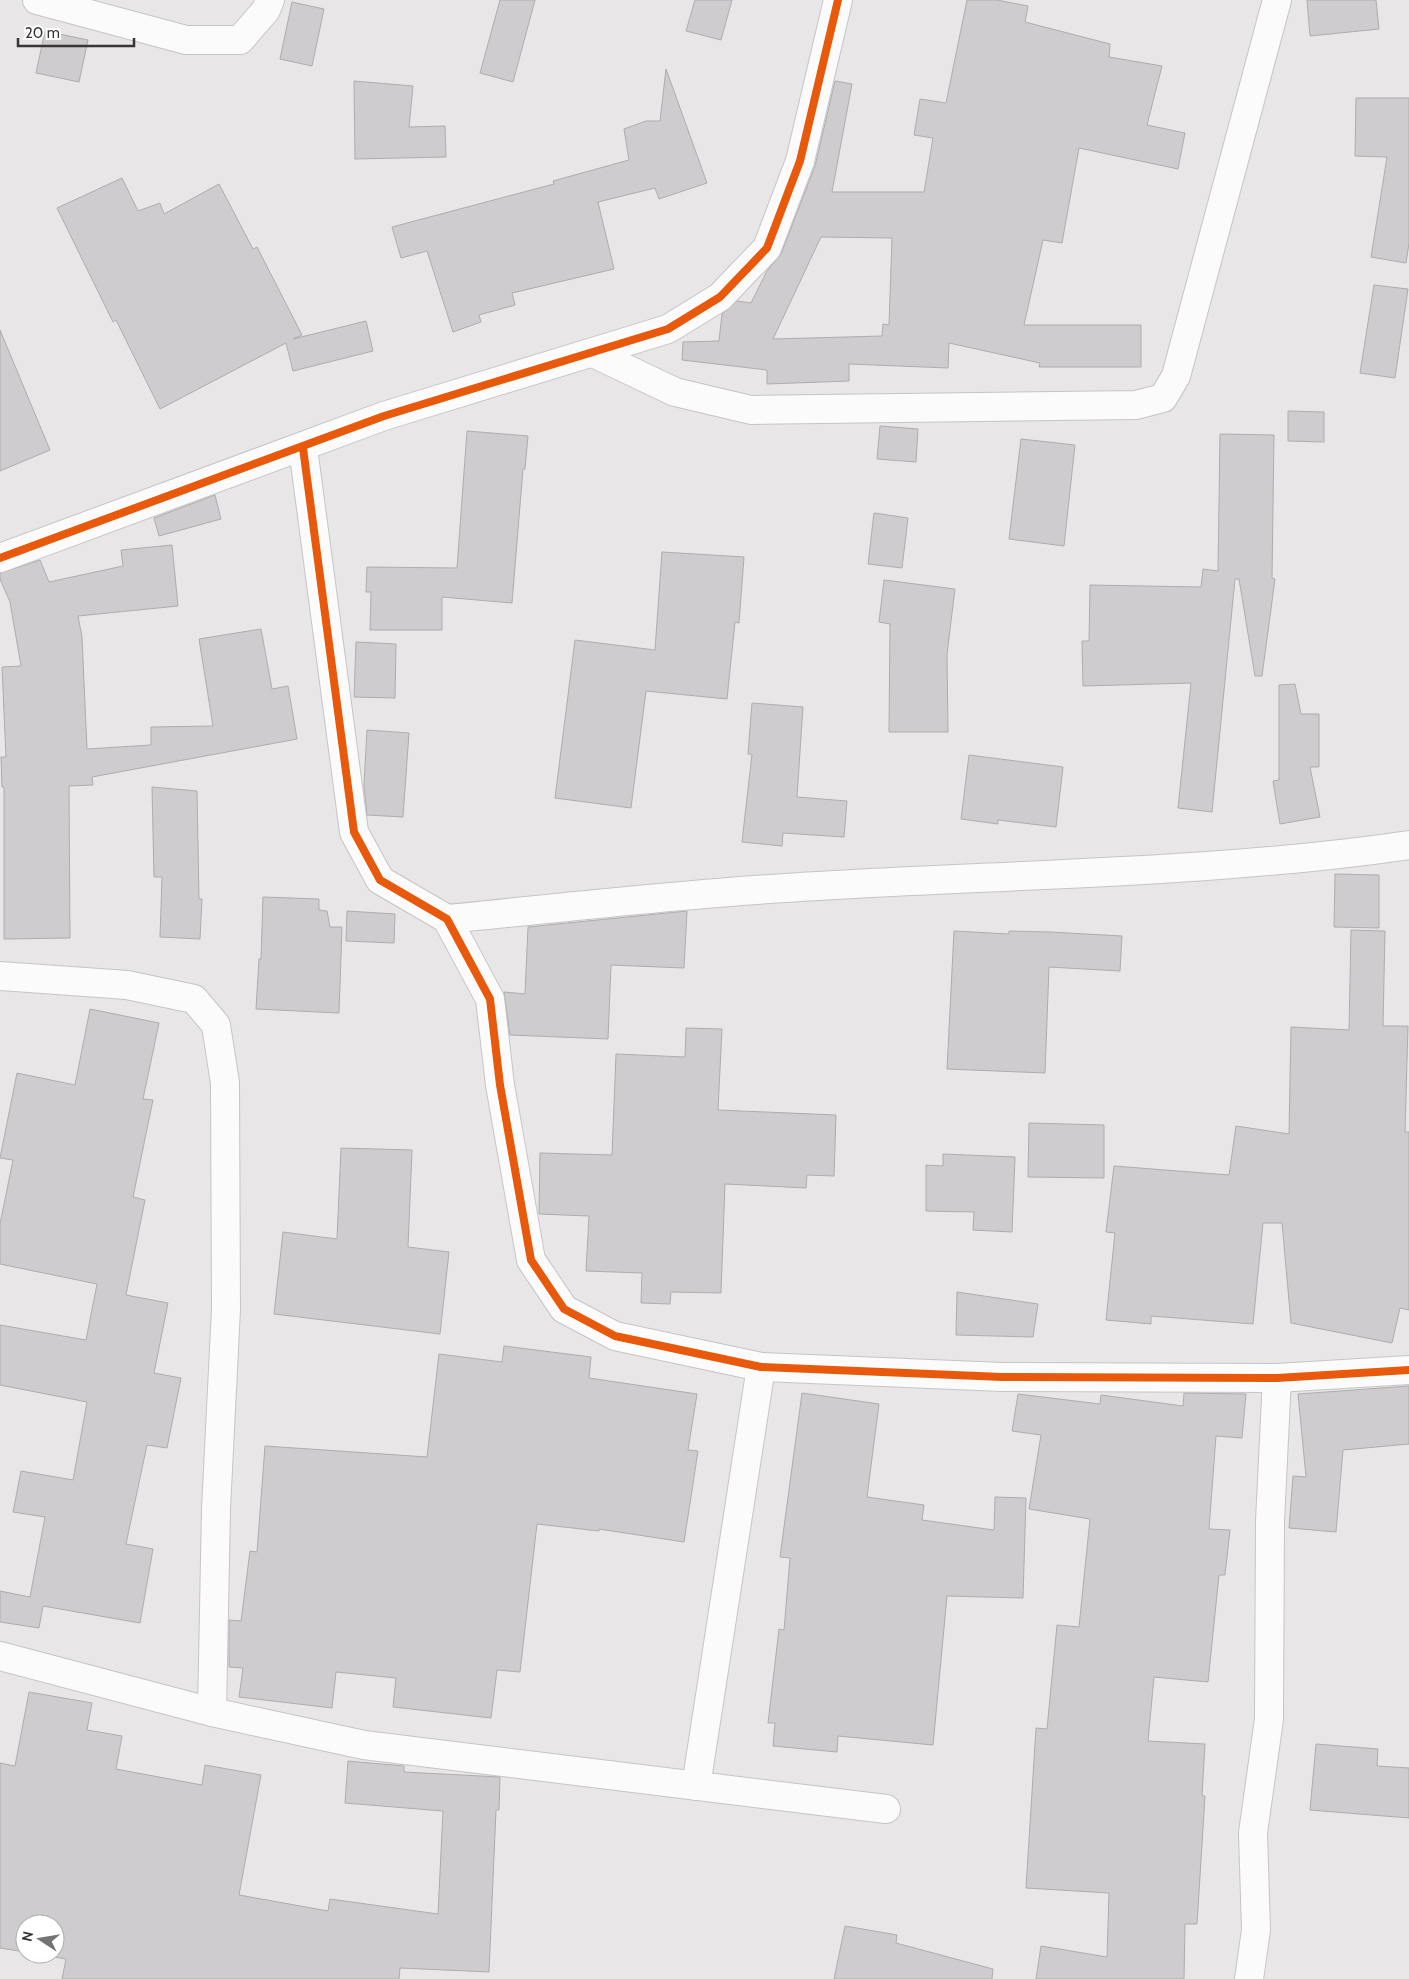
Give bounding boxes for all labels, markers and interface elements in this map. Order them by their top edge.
scale bar [18,15,134,47]
text: 20 m [25,24,60,42]
north arrow [15,1914,65,1964]
text: N [17,1930,37,1943]

